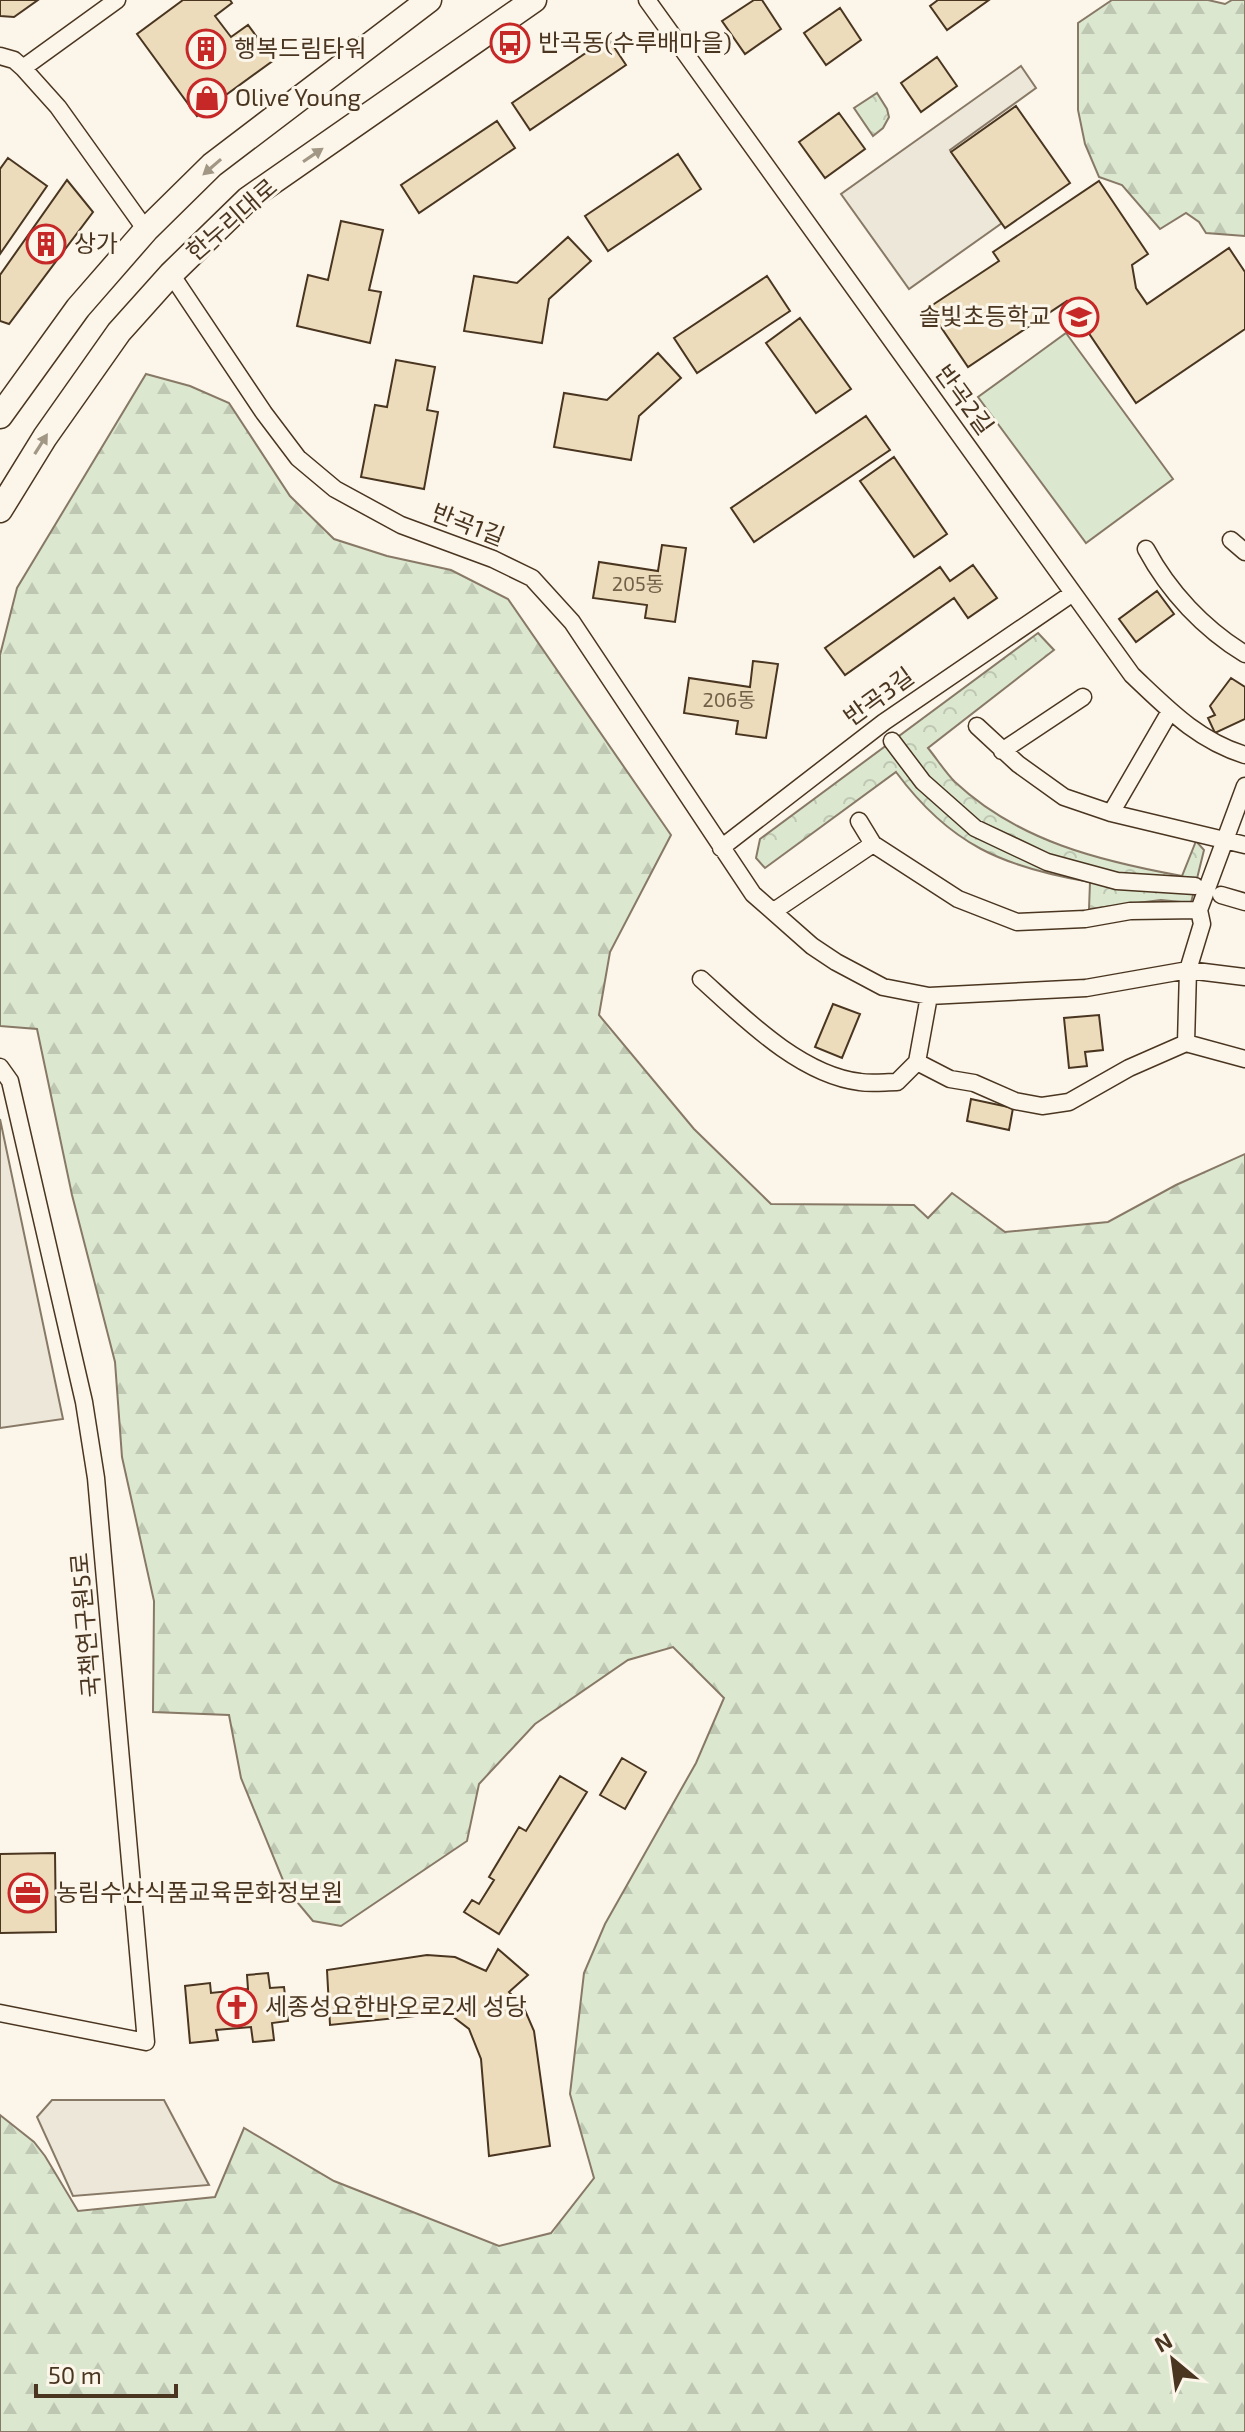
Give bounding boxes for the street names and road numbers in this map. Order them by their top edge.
street label: 한누리대로 [180,172,282,266]
street label: 반곡2길 [930,358,1000,440]
street label: 반곡1길 [428,496,509,551]
street label: 반곡3길 [837,661,919,731]
street label: 국책연구원5로 [64,1551,105,1699]

